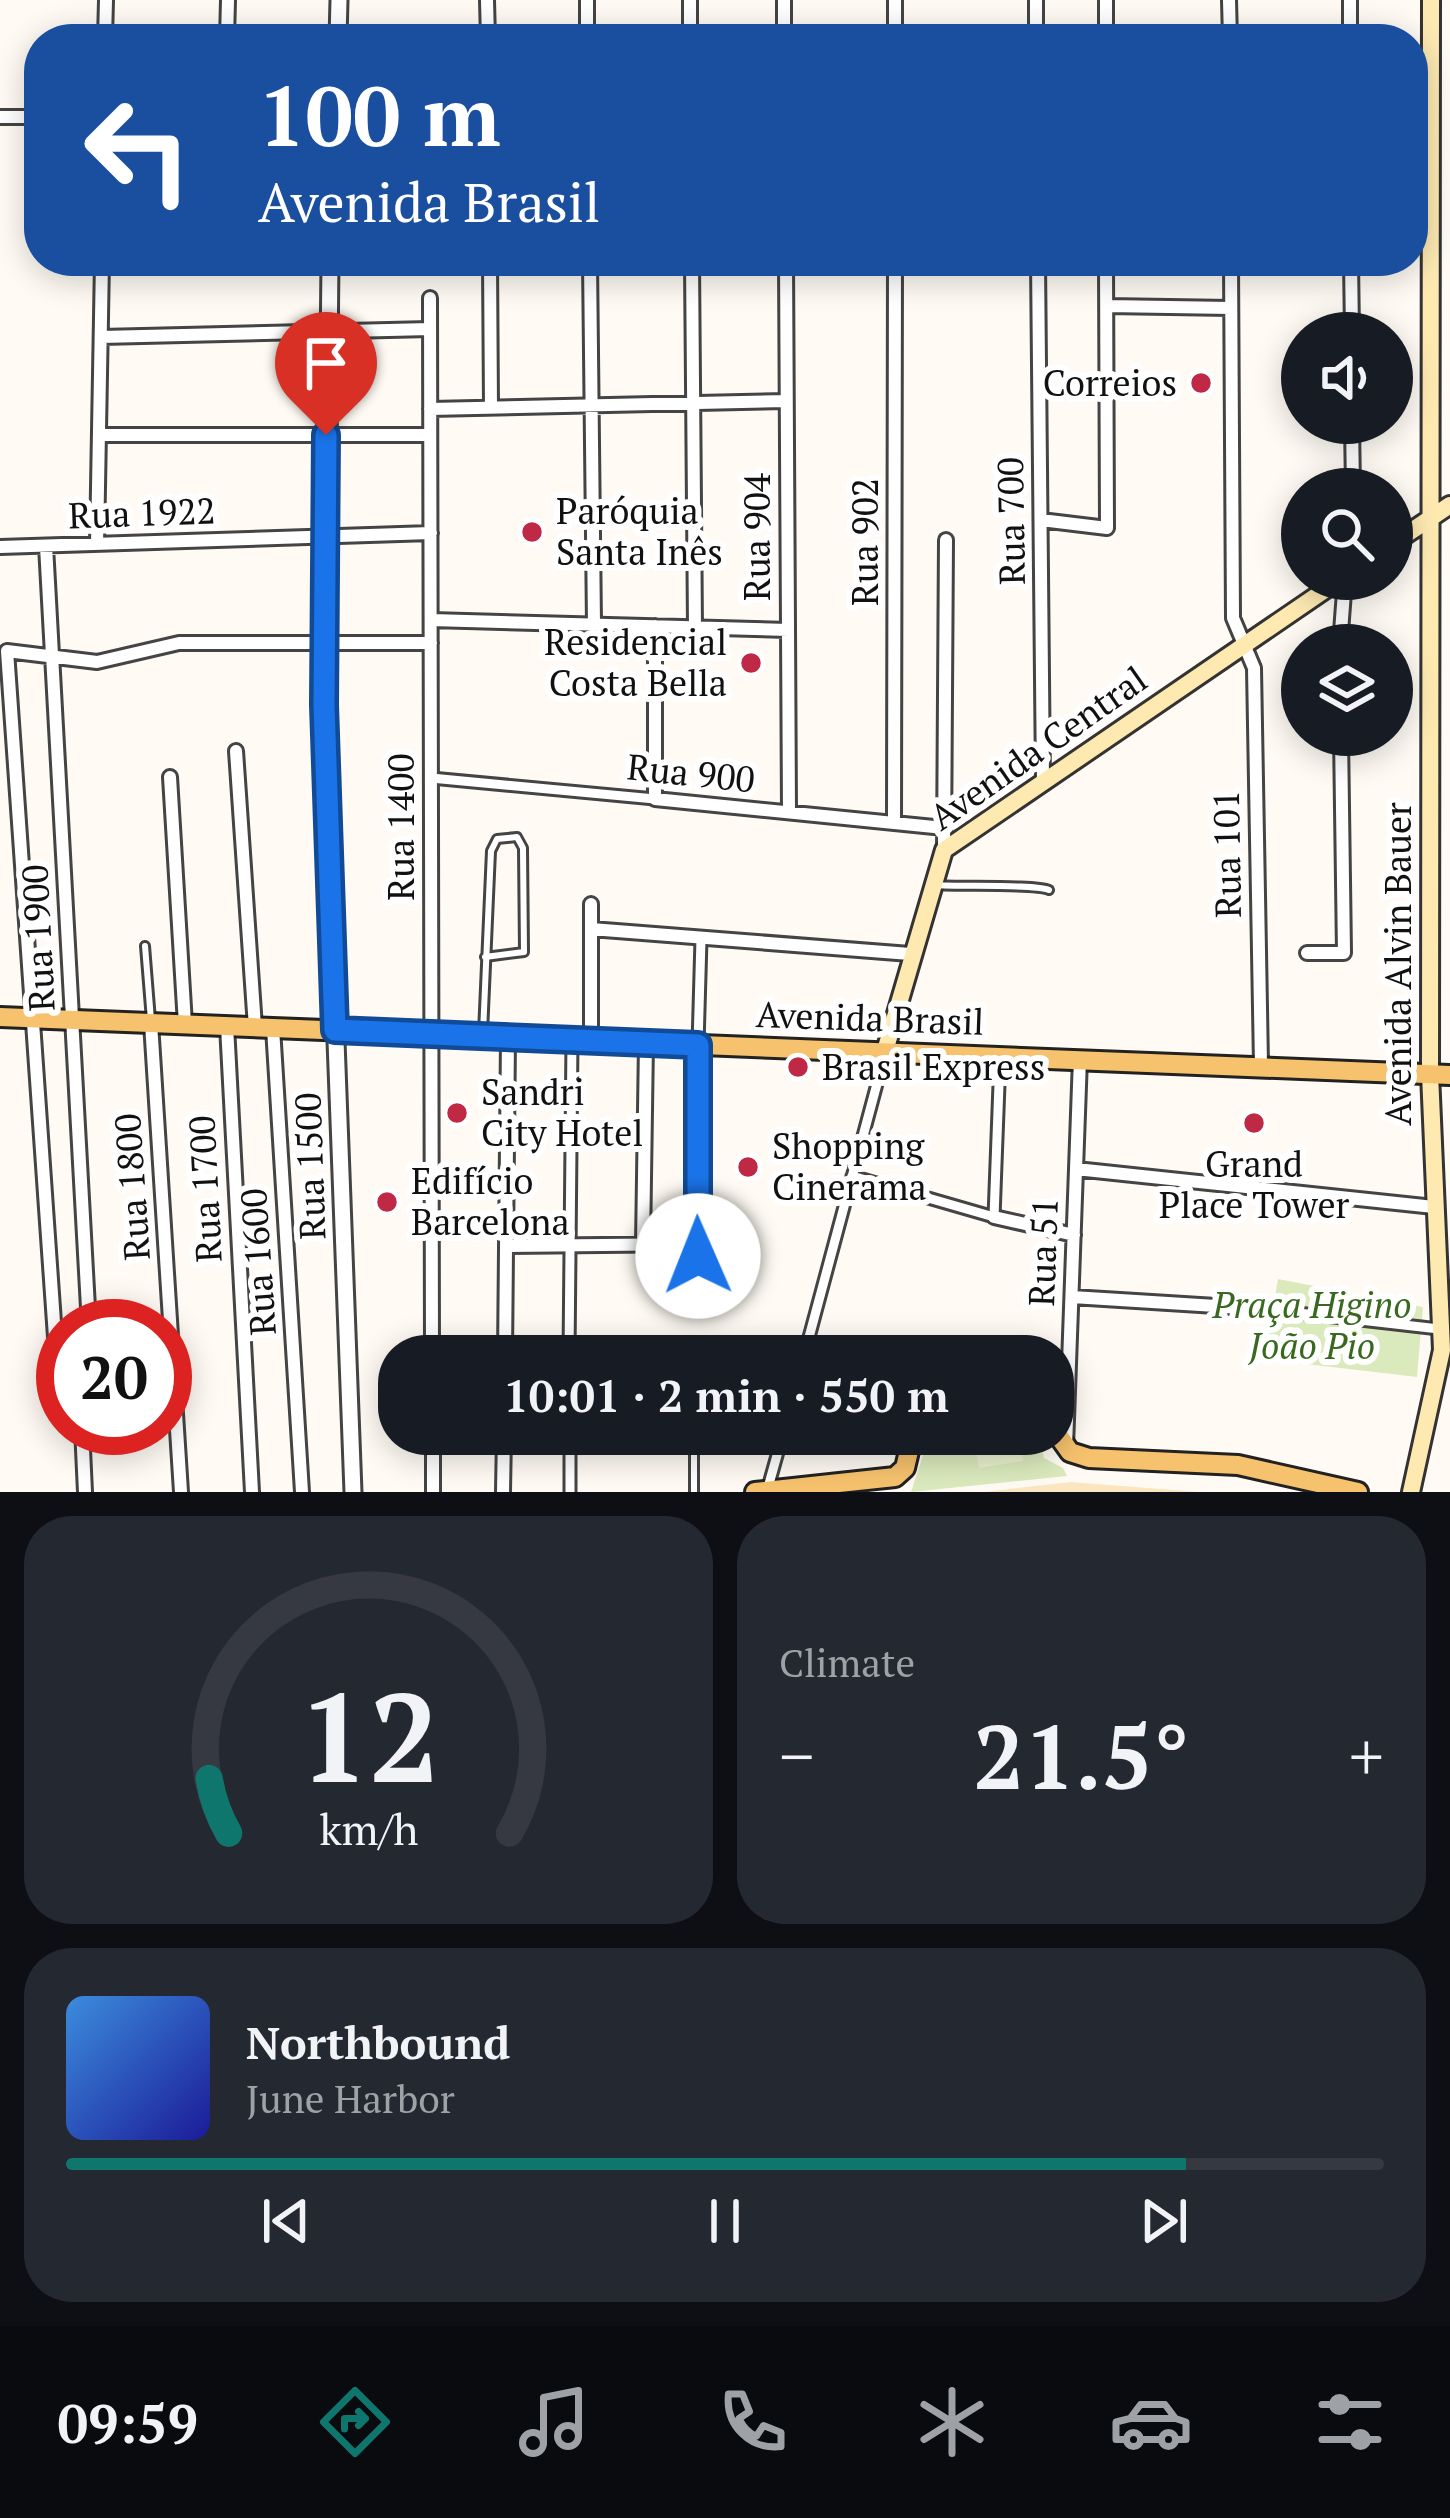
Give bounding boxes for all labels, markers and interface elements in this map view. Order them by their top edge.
text: 100 m [258,59,501,170]
icon: left [60,72,216,228]
text: Avenida Brasil [258,166,600,237]
pin [275,312,377,435]
map controls [1281,312,1413,756]
button: sound [1281,312,1413,444]
icon: arrive [293,330,359,396]
place label: Correios [1043,359,1177,406]
marker: Correios [1188,370,1214,396]
street label: Rua 700 [986,457,1035,585]
button: search [1281,468,1413,600]
street label: Rua 904 [733,472,780,601]
street label: Rua 902 [841,478,888,606]
street label: Rua 1922 [68,486,216,539]
place label: Paróquia Santa Inês [556,487,723,575]
marker: Paróquia Santa Inês [519,519,545,545]
place label: Residencial Costa Bella [544,618,727,706]
button: layers [1281,624,1413,756]
marker: Residencial Costa Bella [738,650,764,676]
street label: Avenida Central [920,655,1156,840]
street label: Rua 900 [625,742,757,803]
street label: Rua 1400 [377,753,424,901]
street label: Rua 101 [1202,790,1251,918]
street label: Avenida Alvin Bauer [1374,802,1421,1126]
street label: Rua 1900 [10,863,65,1013]
street label: Avenida Brasil [755,990,985,1045]
place label: Brasil Express [822,1043,1045,1090]
marker: Brasil Express [785,1054,811,1080]
place label: Sandri City Hotel [481,1068,643,1156]
street label: Rua 1500 [283,1092,336,1240]
marker: Sandri City Hotel [444,1100,470,1126]
marker: Grand Place Tower [1241,1110,1267,1136]
street label: Rua 1800 [103,1112,160,1262]
street label: Rua 1700 [177,1114,232,1264]
place label: Shopping Cinerama [772,1122,927,1210]
place label: Grand Place Tower [1159,1140,1350,1228]
marker: Shopping Cinerama [735,1154,761,1180]
place label: Edifício Barcelona [411,1157,570,1245]
street label: Rua 1600 [229,1187,286,1337]
marker: Edifício Barcelona [374,1189,400,1215]
position arrow [635,1193,761,1319]
street label: Rua 51 [1017,1197,1068,1307]
park label: Praça Higino João Pio [1211,1281,1412,1369]
speed limit sign: 20 [36,1299,192,1455]
text: 10:01 · 2 min · 550 m [503,1365,949,1425]
text: Climate [779,1636,915,1688]
text: 12 [298,1652,439,1818]
text: 21.5° [973,1695,1190,1815]
text: − [779,1711,814,1799]
text: + [1349,1711,1384,1799]
text: km/h [319,1800,418,1857]
text: Northbound [246,2012,510,2072]
text: June Harbor [246,2072,455,2124]
icon: previous [253,2188,319,2254]
icon: pause [692,2188,758,2254]
icon: next [1131,2188,1197,2254]
icon: directions [313,2380,397,2464]
icon: music [512,2380,596,2464]
icon: phone [711,2380,795,2464]
icon: climate [910,2380,994,2464]
icon: car [1109,2380,1193,2464]
icon: filters [1308,2380,1392,2464]
text: 09:59 [58,2387,198,2458]

